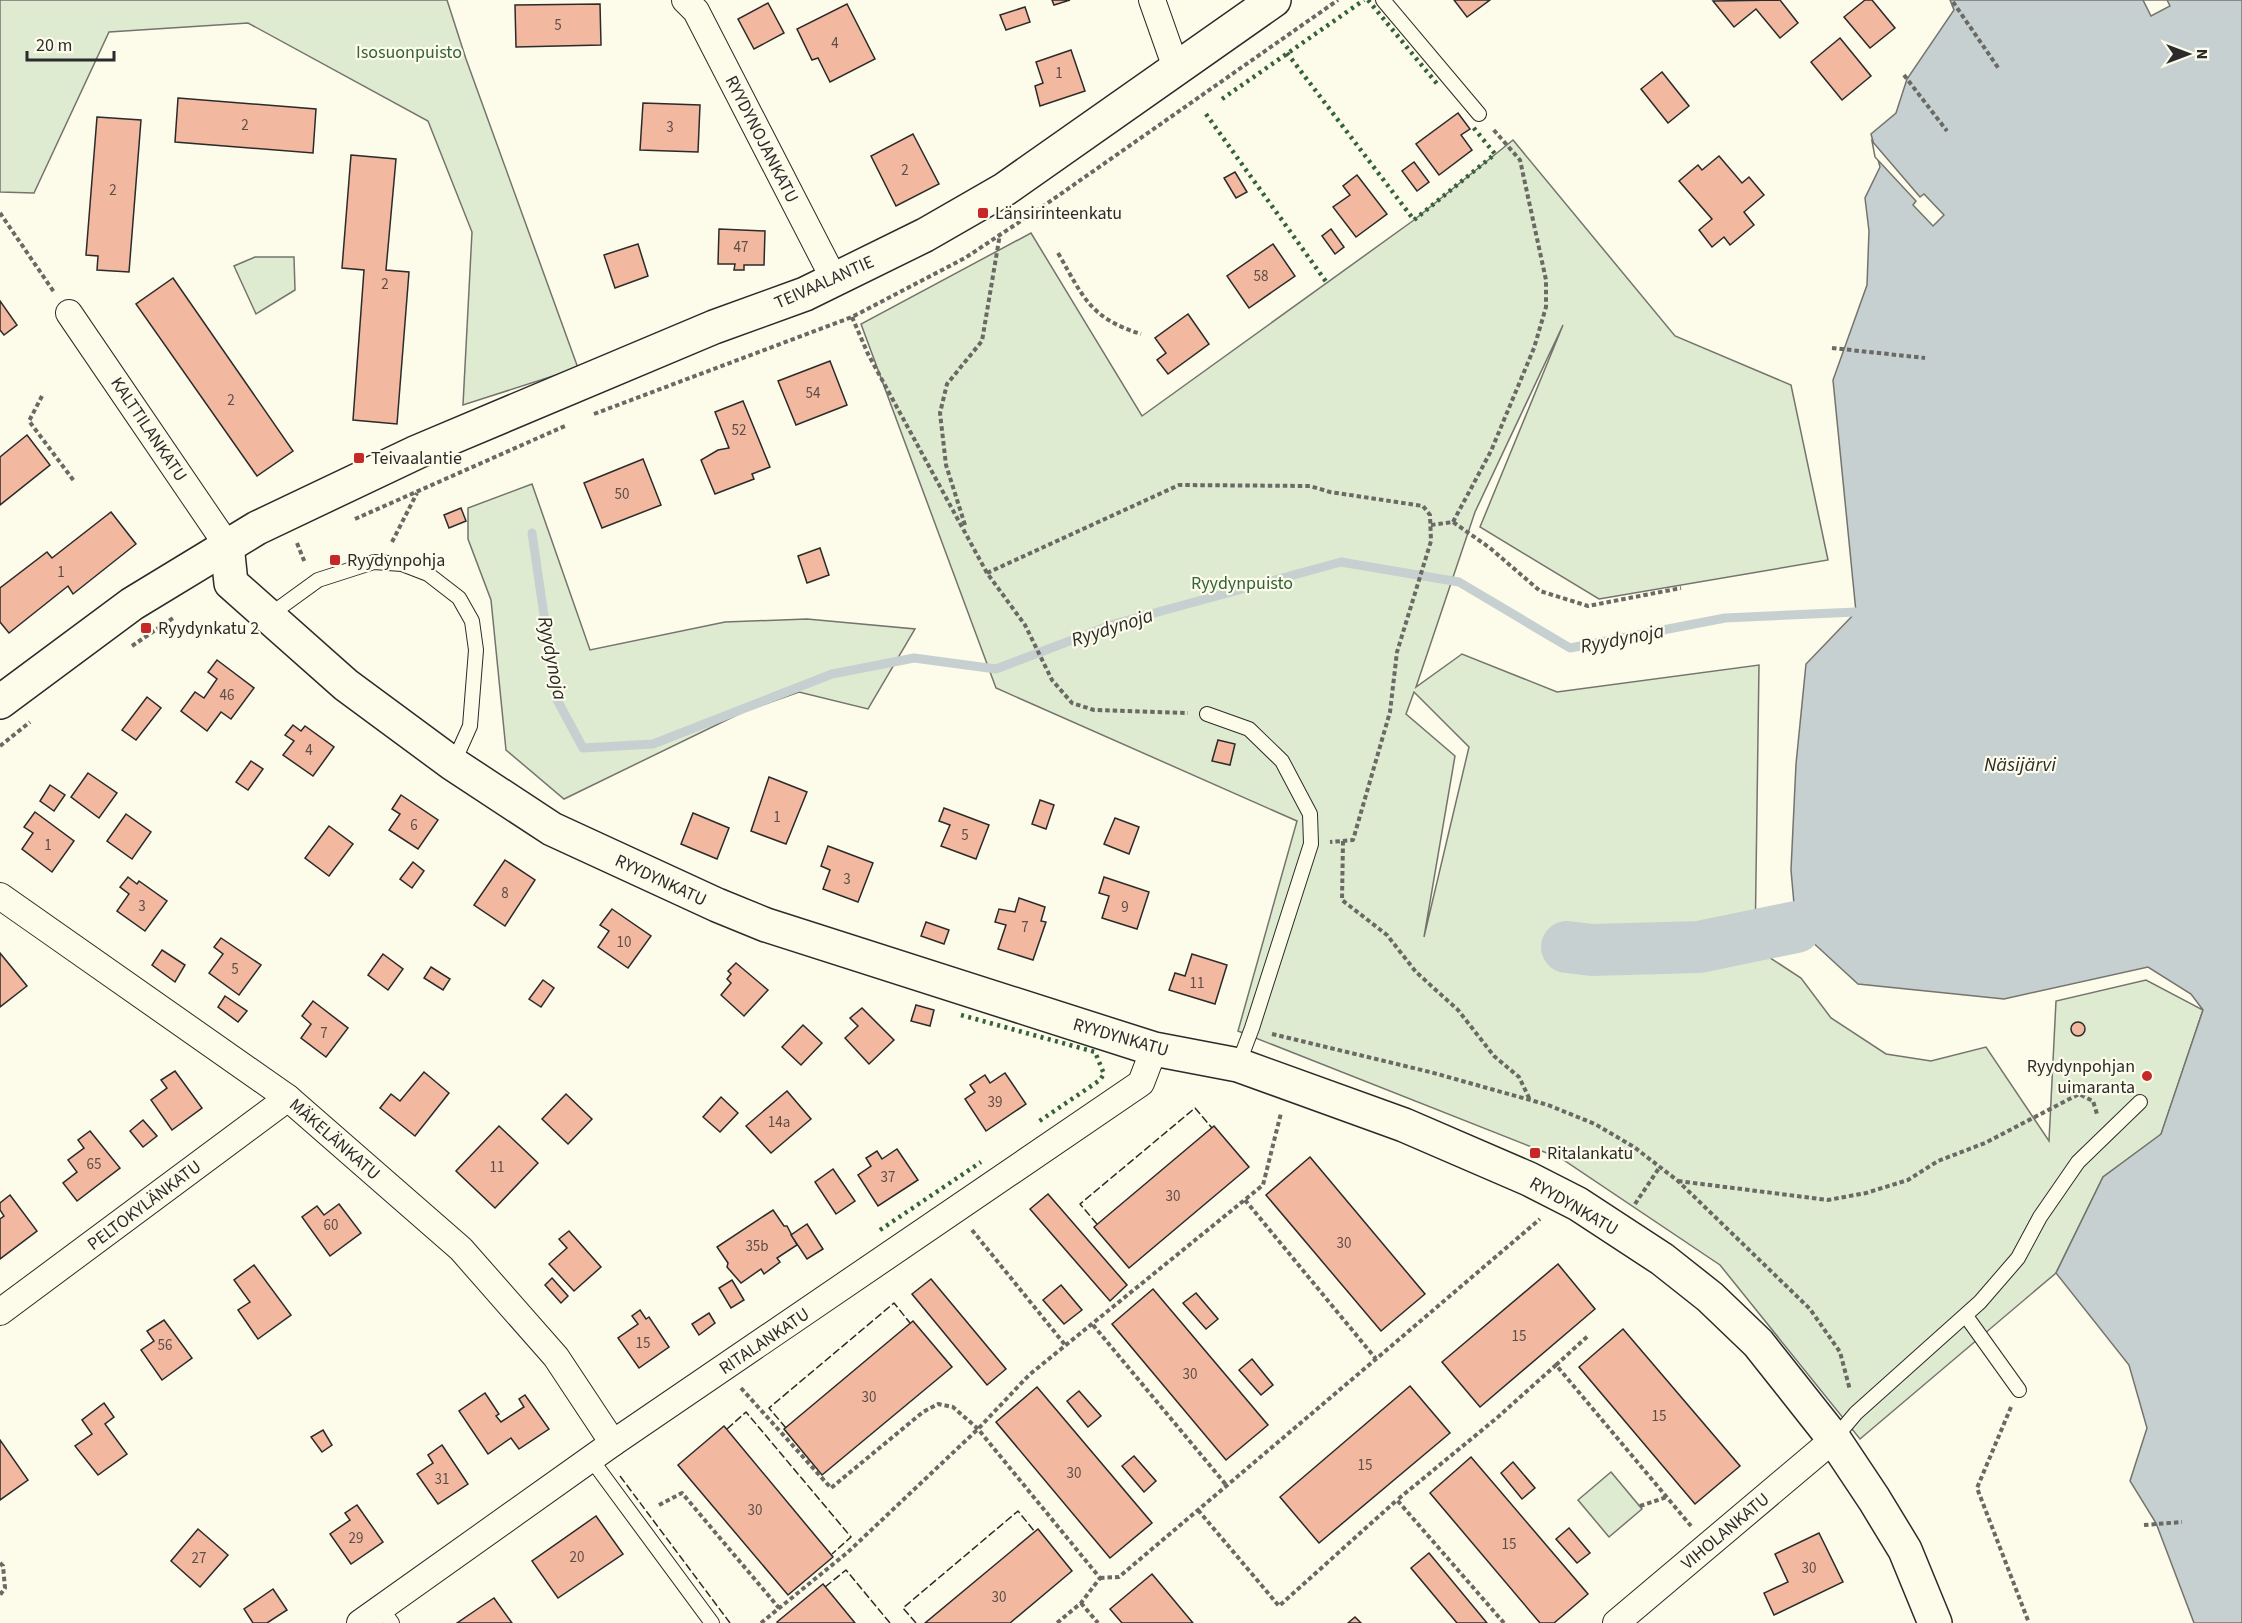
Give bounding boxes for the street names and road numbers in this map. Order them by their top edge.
street label: RYYDYNOJANKATU [719,71,804,207]
street label: TEIVAALANTIE [771,249,878,316]
street label: KALTTILANKATU [104,372,193,486]
street label: RYYDYNKATU [611,848,711,913]
street label: RYYDYNKATU [1070,1012,1172,1063]
street label: MÄKELÄNKATU [284,1093,386,1186]
street label: PELTOKYLÄNKATU [82,1154,206,1257]
street label: RYYDYNKATU [1525,1171,1623,1242]
street label: RITALANKATU [714,1302,814,1381]
street label: VIHOLANKATU [1676,1487,1775,1576]

